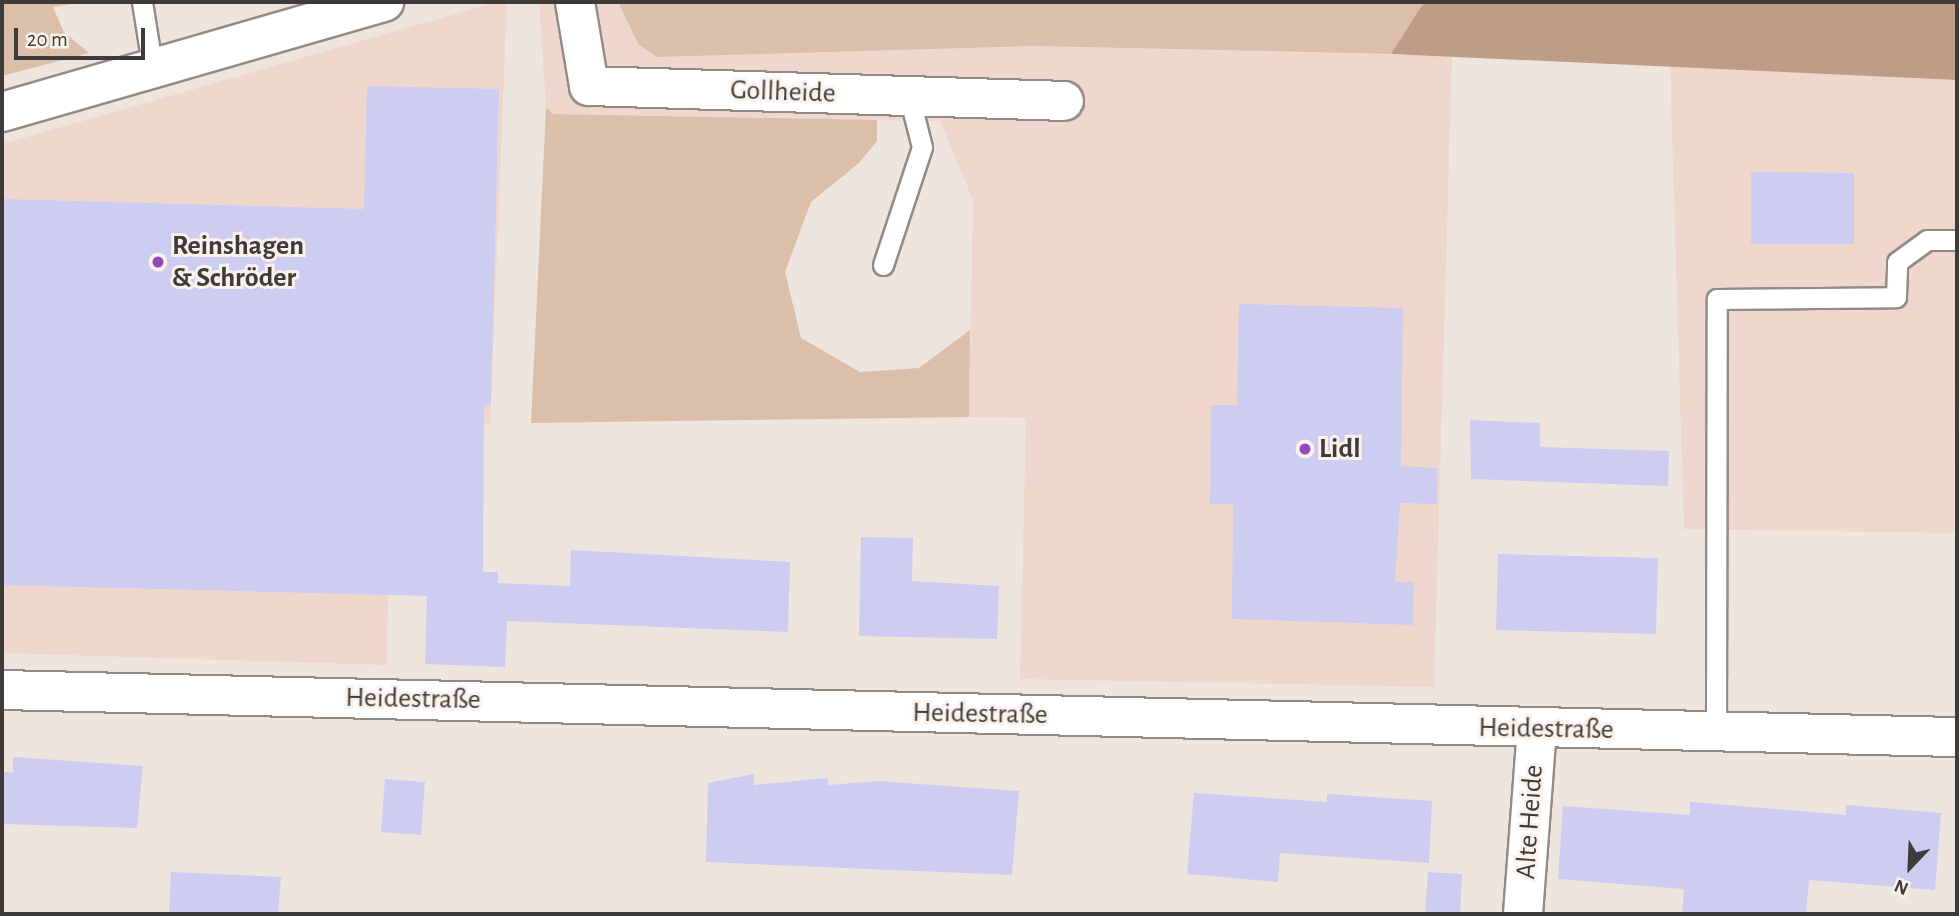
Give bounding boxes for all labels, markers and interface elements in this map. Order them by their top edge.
scale bar [18,14,149,58]
text: 20 m [27,29,68,50]
street label: Gollheide [730,73,836,111]
place label: Reinshagen & Schröder [172,229,304,295]
marker: Reinshagen & Schröder [150,254,166,270]
place label: Lidl [1319,432,1361,466]
marker: Lidl [1297,441,1313,457]
street label: Heidestraße [345,681,481,717]
street label: Heidestraße [912,696,1048,732]
street label: Heidestraße [1478,711,1614,747]
street label: Alte Heide [1509,764,1551,880]
north arrow [1875,832,1945,902]
text: N [1892,875,1911,898]

